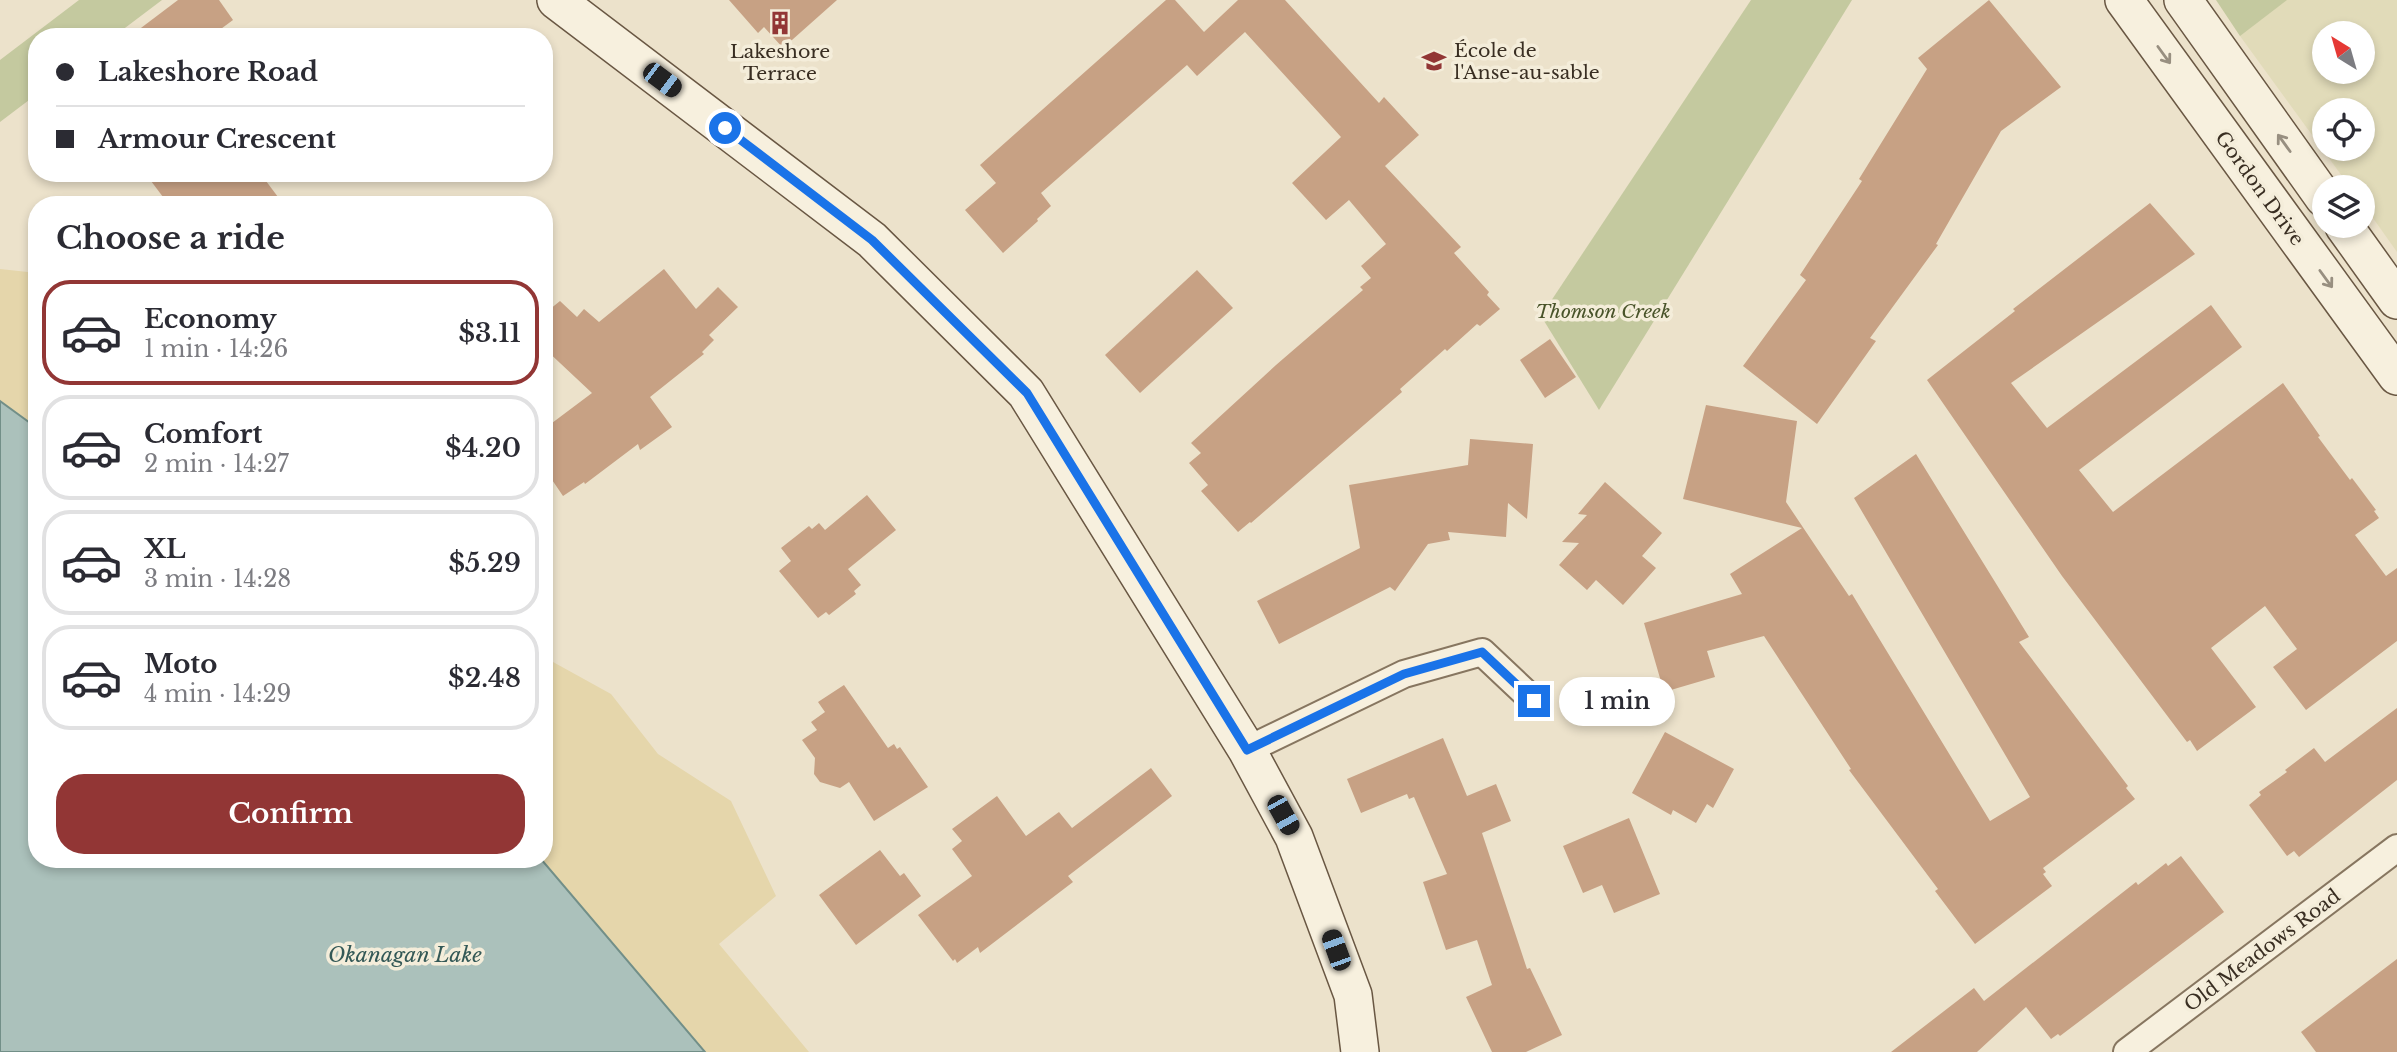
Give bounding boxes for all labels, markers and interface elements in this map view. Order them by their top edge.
building icon: Lakeshore Terrace [766,9,794,37]
north arrow [2312,21,2375,84]
map controls [2312,21,2375,238]
place label: École de l'Anse-au-sable [1454,39,1600,84]
place label: Lakeshore Terrace [730,40,830,85]
one-way arrow [2157,45,2171,64]
school or university icon: École de l'Anse-au-sable [1420,47,1448,75]
text: Lakeshore Road [98,56,318,88]
car [639,59,686,101]
button: locate [2312,98,2375,161]
route start [709,112,741,144]
text: Armour Crescent [98,123,336,155]
street label: Gordon Drive [2210,127,2309,250]
one-way arrow [2277,134,2291,153]
button: layers [2312,175,2375,238]
text: Choose a ride [56,218,285,258]
one-way arrow [2319,269,2334,288]
park label: Thomson Creek [1535,300,1671,323]
icon: car [60,301,123,364]
text: Economy [144,303,277,335]
text: $3.11 [458,317,521,349]
text: 1 min · 14:26 [144,335,288,363]
icon: car [60,416,123,479]
text: Comfort [144,418,262,450]
text: $4.20 [445,432,521,464]
text: 2 min · 14:27 [144,450,289,478]
icon: car [60,531,123,594]
text: XL [144,533,186,565]
text: $5.29 [449,547,521,579]
text: 3 min · 14:28 [144,565,291,593]
icon: car [60,646,123,709]
text: Moto [144,648,217,680]
text: $2.48 [448,662,521,694]
callout: 1 min [1558,676,1674,726]
text: 4 min · 14:29 [144,680,291,708]
route end [1518,685,1550,717]
text: 1 min [1584,687,1650,715]
button: Confirm [56,774,525,854]
car [1264,792,1303,838]
street label: Old Meadows Road [2180,884,2345,1017]
car [1319,927,1354,973]
water label: Okanagan Lake [328,942,482,968]

